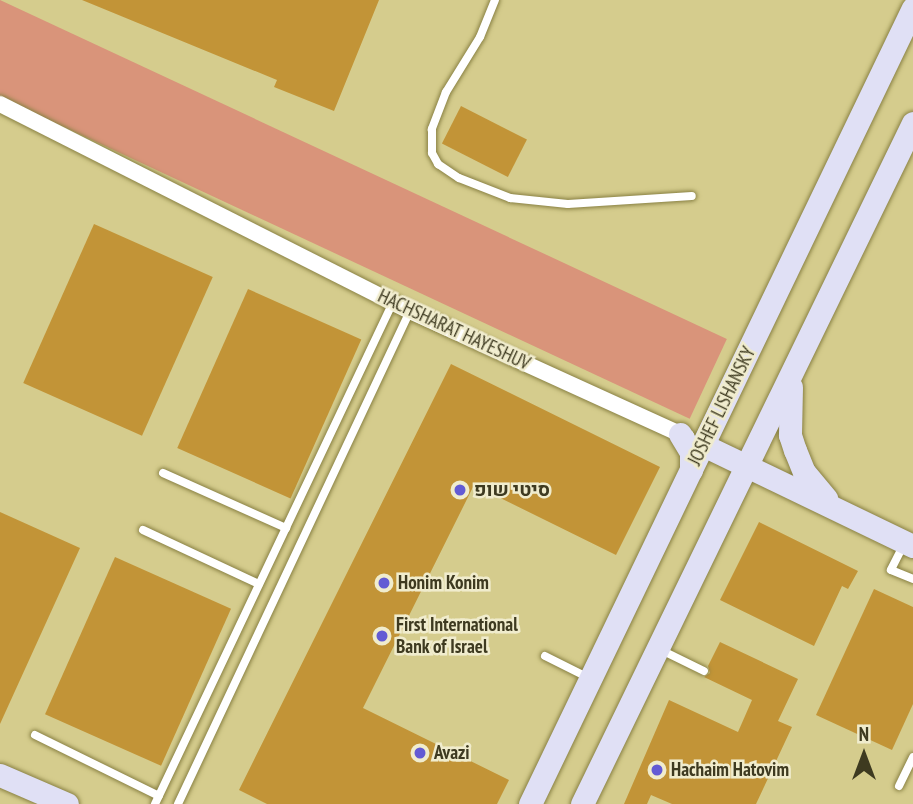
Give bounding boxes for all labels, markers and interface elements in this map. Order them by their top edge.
street label: HACHSHARAT HAYESHUV [374,285,534,375]
street label: JOSHEF LISHANSKY [684,343,760,469]
place label: סיטי שופ [474,479,550,501]
marker: סיטי שופ [452,482,468,498]
place label: Honim Konim [398,572,489,594]
marker: Honim Konim [376,575,392,591]
place label: First International Bank of Israel [396,614,518,658]
marker: First International Bank of Israel [374,628,390,644]
north arrow [829,720,899,790]
text: N [859,722,869,746]
place label: Avazi [434,742,470,764]
marker: Avazi [412,745,428,761]
place label: Hachaim Hatovim [671,759,789,781]
marker: Hachaim Hatovim [649,762,665,778]

